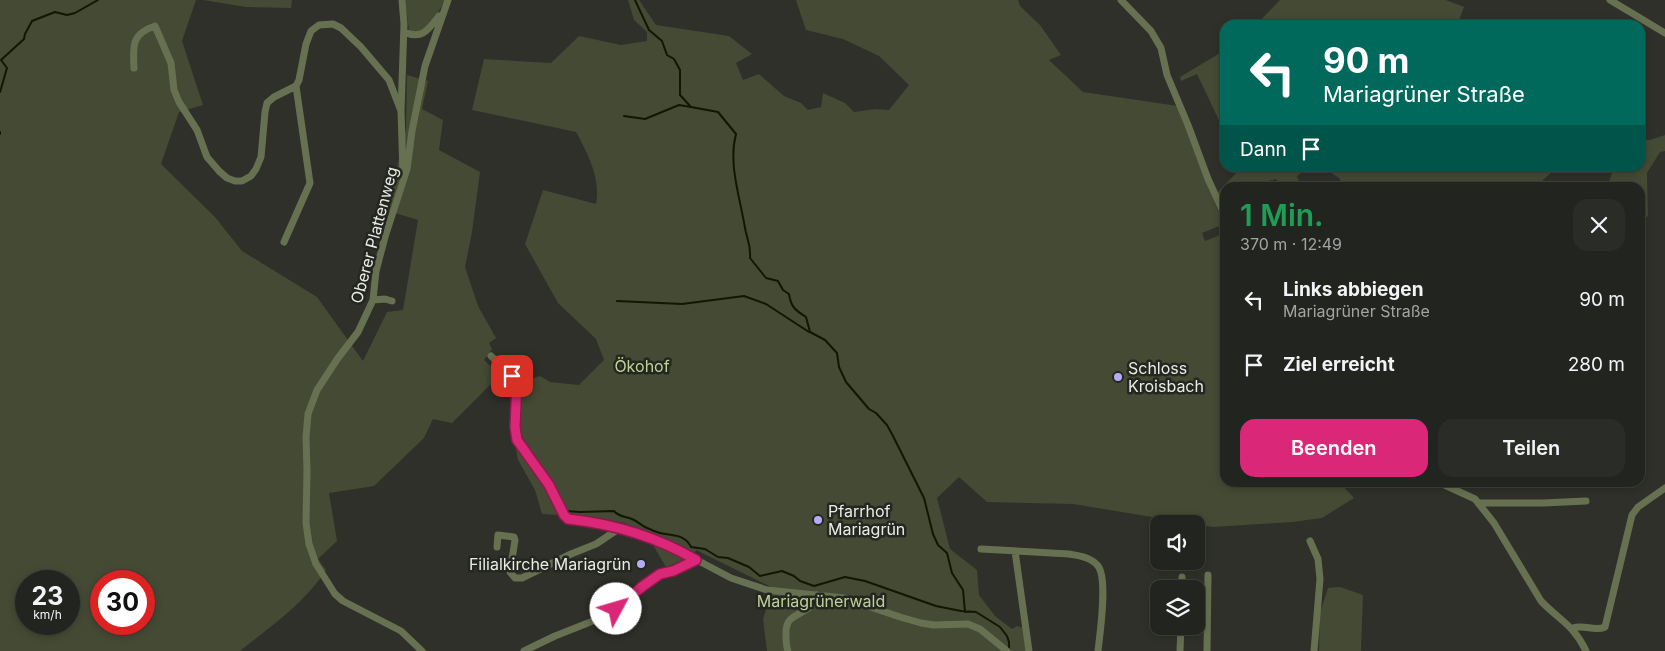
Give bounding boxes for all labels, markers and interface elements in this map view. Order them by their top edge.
text: 90 m [1323,39,1410,81]
icon: left [1240,40,1305,105]
text: Mariagrüner Straße [1323,81,1525,107]
icon: arrive [1297,135,1325,163]
text: Dann [1240,138,1287,161]
street label: Oberer Plattenweg [346,164,402,306]
text: 1 Min. [1240,197,1324,233]
button: close [1573,199,1625,251]
text: 370 m · 12:49 [1240,234,1342,254]
text: Links abbiegen [1283,278,1424,301]
icon: left [1240,286,1268,314]
text: 90 m [1579,288,1625,311]
text: Mariagrüner Straße [1283,301,1430,321]
icon: arrive [1240,351,1268,379]
text: Ziel erreicht [1283,353,1395,376]
text: 280 m [1568,353,1625,376]
pin [491,355,533,397]
park label: Ökohof [614,356,670,376]
place label: Schloss Kroisbach [1128,358,1204,396]
icon: arrive [498,362,526,390]
marker: Schloss Kroisbach [1112,371,1124,383]
button: Beenden [1240,419,1428,477]
button: Teilen [1438,419,1625,477]
place label: Pfarrhof Mariagrün [828,501,905,539]
marker: Pfarrhof Mariagrün [812,514,824,526]
map controls [1150,515,1205,635]
button: sound [1150,515,1205,570]
place label: Filialkirche Mariagrün [469,554,631,574]
marker: Filialkirche Mariagrün [635,558,647,570]
speed limit sign: 30 [90,570,155,635]
button: layers [1150,580,1205,635]
text: 23 [32,581,63,611]
position arrow [589,582,641,634]
park label: Mariagrünerwald [757,591,885,611]
text: km/h [33,607,62,622]

